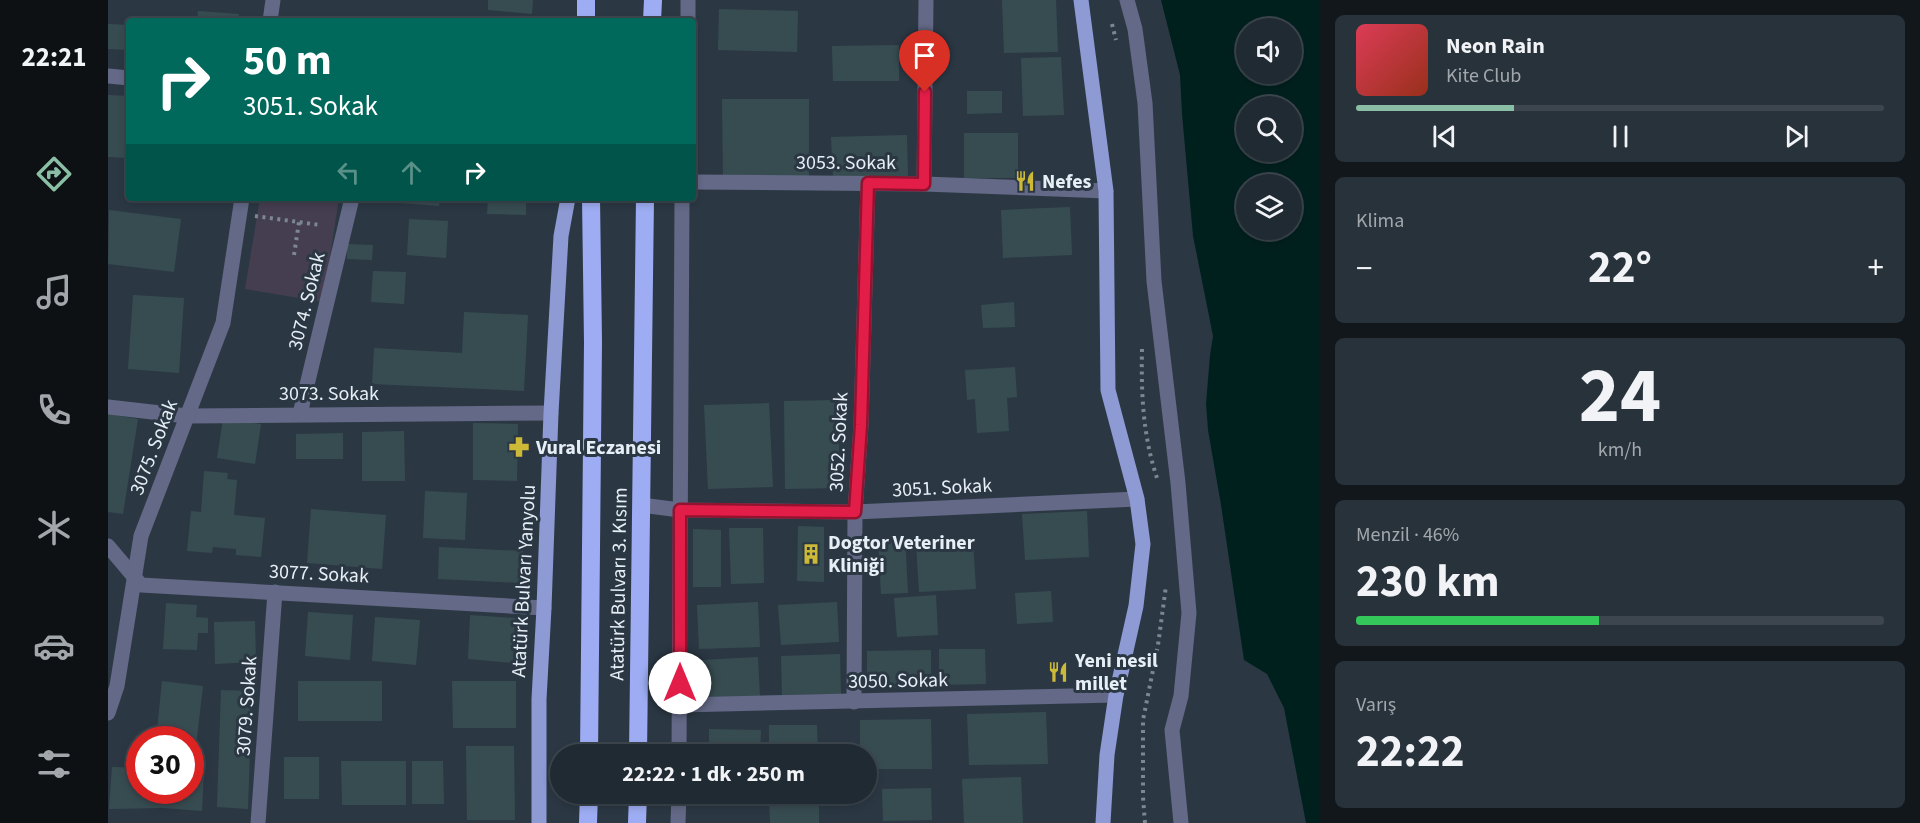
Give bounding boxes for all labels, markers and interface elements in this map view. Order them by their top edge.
map controls [1236,18,1302,240]
button: sound [1236,18,1302,84]
pin [899,30,950,92]
text: Neon Rain [1446,30,1545,62]
text: 50 m [243,31,332,91]
text: 22:21 [21,38,87,77]
icon: arrive [908,39,941,72]
icon: right [144,42,222,120]
text: Kite Club [1446,62,1521,90]
text: 3051. Sokak [243,87,378,126]
button: search [1236,96,1302,162]
icon: previous [1428,120,1461,153]
icon: pause [1604,120,1637,153]
icon: next [1780,120,1813,153]
street label: 3053. Sokak [796,149,896,177]
icon: directions [33,153,75,195]
icon: left [332,156,365,189]
icon: ahead [395,156,428,189]
icon: right [458,156,491,189]
place label: Nefes [1042,168,1092,196]
restaurant icon: Nefes [1013,169,1037,193]
button: layers [1236,174,1302,240]
text: Klima [1356,207,1404,235]
text: 22° [1588,236,1652,300]
text: − [1356,245,1372,292]
text: + [1868,245,1884,292]
street label: 3074. Sokak [281,249,333,353]
icon: music [33,271,75,313]
text: 24 [1579,341,1661,452]
street label: 3073. Sokak [279,380,379,408]
icon: phone [33,389,75,431]
street label: 3052. Sokak [822,391,856,493]
street label: 3075. Sokak [123,396,185,499]
place label: Vural Eczanesi [535,434,661,462]
pharmacy icon: Vural Eczanesi [507,435,531,459]
text: km/h [1598,436,1642,464]
street label: 3051. Sokak [891,471,993,505]
street label: Atatürk Bulvarı Yanyolu [505,484,543,678]
street label: Atatürk Bulvarı 3. Kısım [603,487,635,681]
icon: climate [33,507,75,549]
text: Menzil · 46% [1356,521,1459,549]
place label: Dogtor Veteriner Kliniği [828,529,975,580]
building icon: Dogtor Veteriner Kliniği [799,542,823,566]
text: 230 km [1356,550,1500,614]
street label: 3077. Sokak [268,557,370,591]
icon: car [33,625,75,667]
place label: Yeni nesil millet [1074,647,1158,698]
position arrow [648,651,712,715]
street label: 3079. Sokak [230,655,264,757]
restaurant icon: Yeni nesil millet [1046,660,1070,684]
street label: 3050. Sokak [848,666,948,696]
text: Varış [1356,691,1396,719]
text: 22:22 [1356,720,1465,784]
speed limit sign: 30 [126,726,204,804]
icon: filters [33,743,75,785]
text: 22:22 · 1 dk · 250 m [622,758,805,790]

